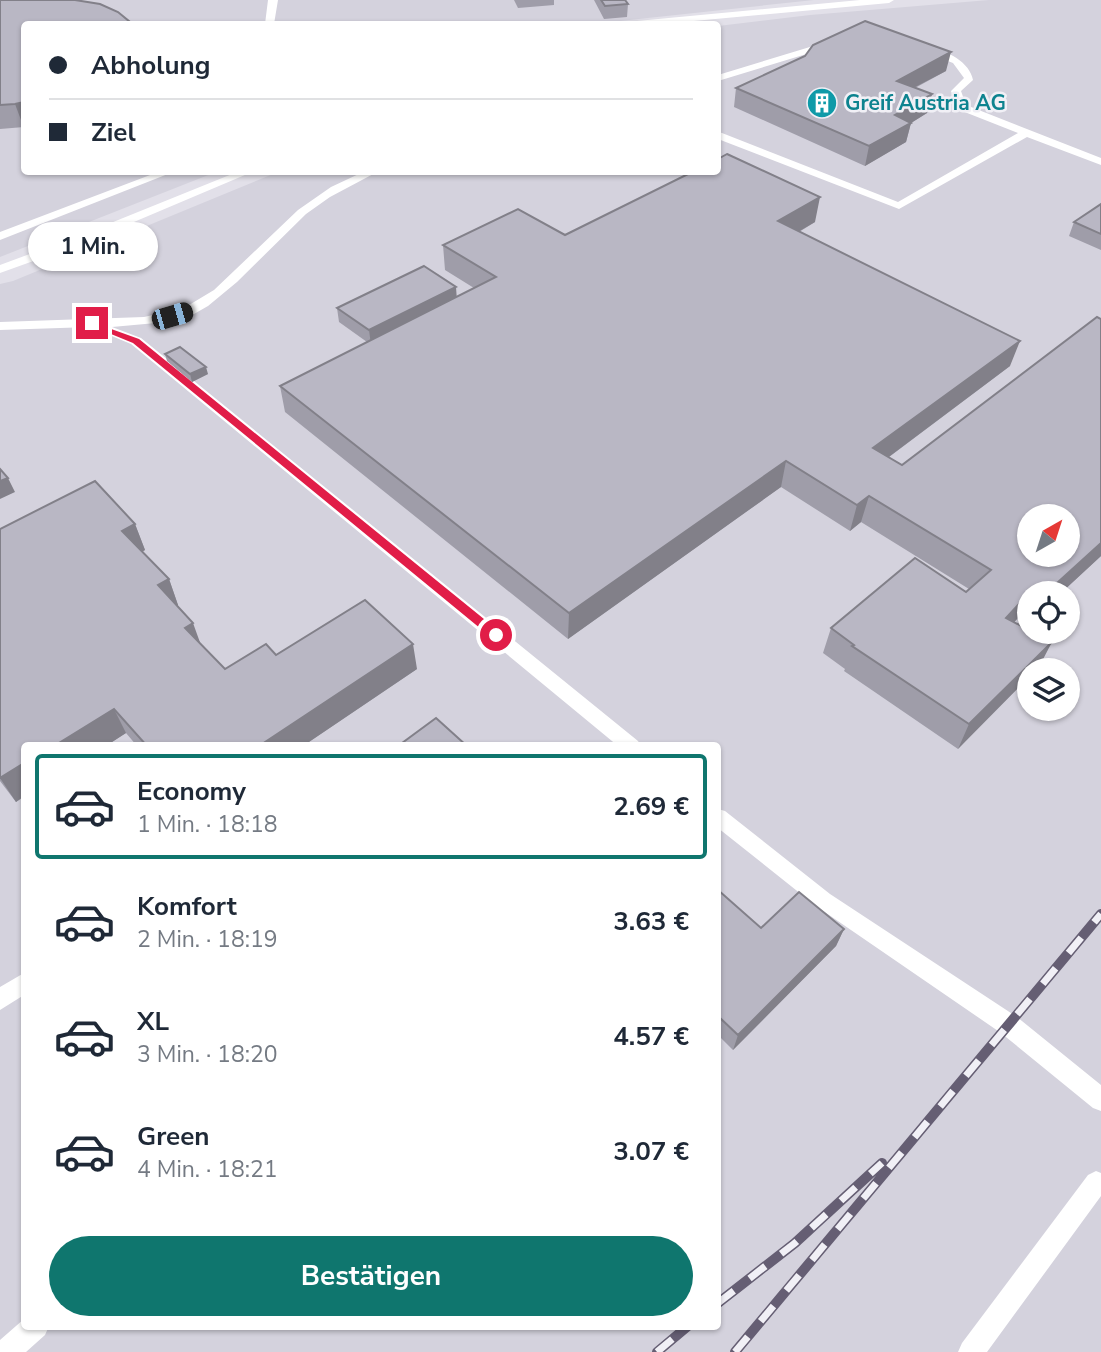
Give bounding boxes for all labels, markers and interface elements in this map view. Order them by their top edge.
text: Abholung [91,48,210,83]
building icon: Greif Austria AG [805,86,839,120]
place label: Greif Austria AG [845,89,1006,117]
text: Ziel [91,115,136,150]
callout: 1 Min. [27,222,157,270]
text: 1 Min. [61,231,126,262]
car [149,300,196,332]
route end [76,307,108,339]
north arrow [1017,504,1080,567]
map controls [1017,504,1080,721]
button: locate [1017,581,1080,644]
route start [480,619,512,651]
button: layers [1017,658,1080,721]
text: Economy [137,774,246,809]
icon: car [53,775,116,838]
text: 2.69 € [613,789,689,824]
text: 1 Min. · 18:18 [137,809,278,840]
text: Komfort [137,889,237,924]
icon: car [53,890,116,953]
text: 3.63 € [613,904,689,939]
text: 2 Min. · 18:19 [137,924,278,955]
text: XL [137,1004,169,1039]
icon: car [53,1005,116,1068]
text: 4.57 € [613,1019,689,1054]
text: 3 Min. · 18:20 [137,1039,278,1070]
text: Green [137,1119,210,1154]
icon: car [53,1120,116,1183]
text: 3.07 € [613,1134,689,1169]
text: 4 Min. · 18:21 [137,1154,278,1185]
button: Bestätigen [49,1236,693,1316]

